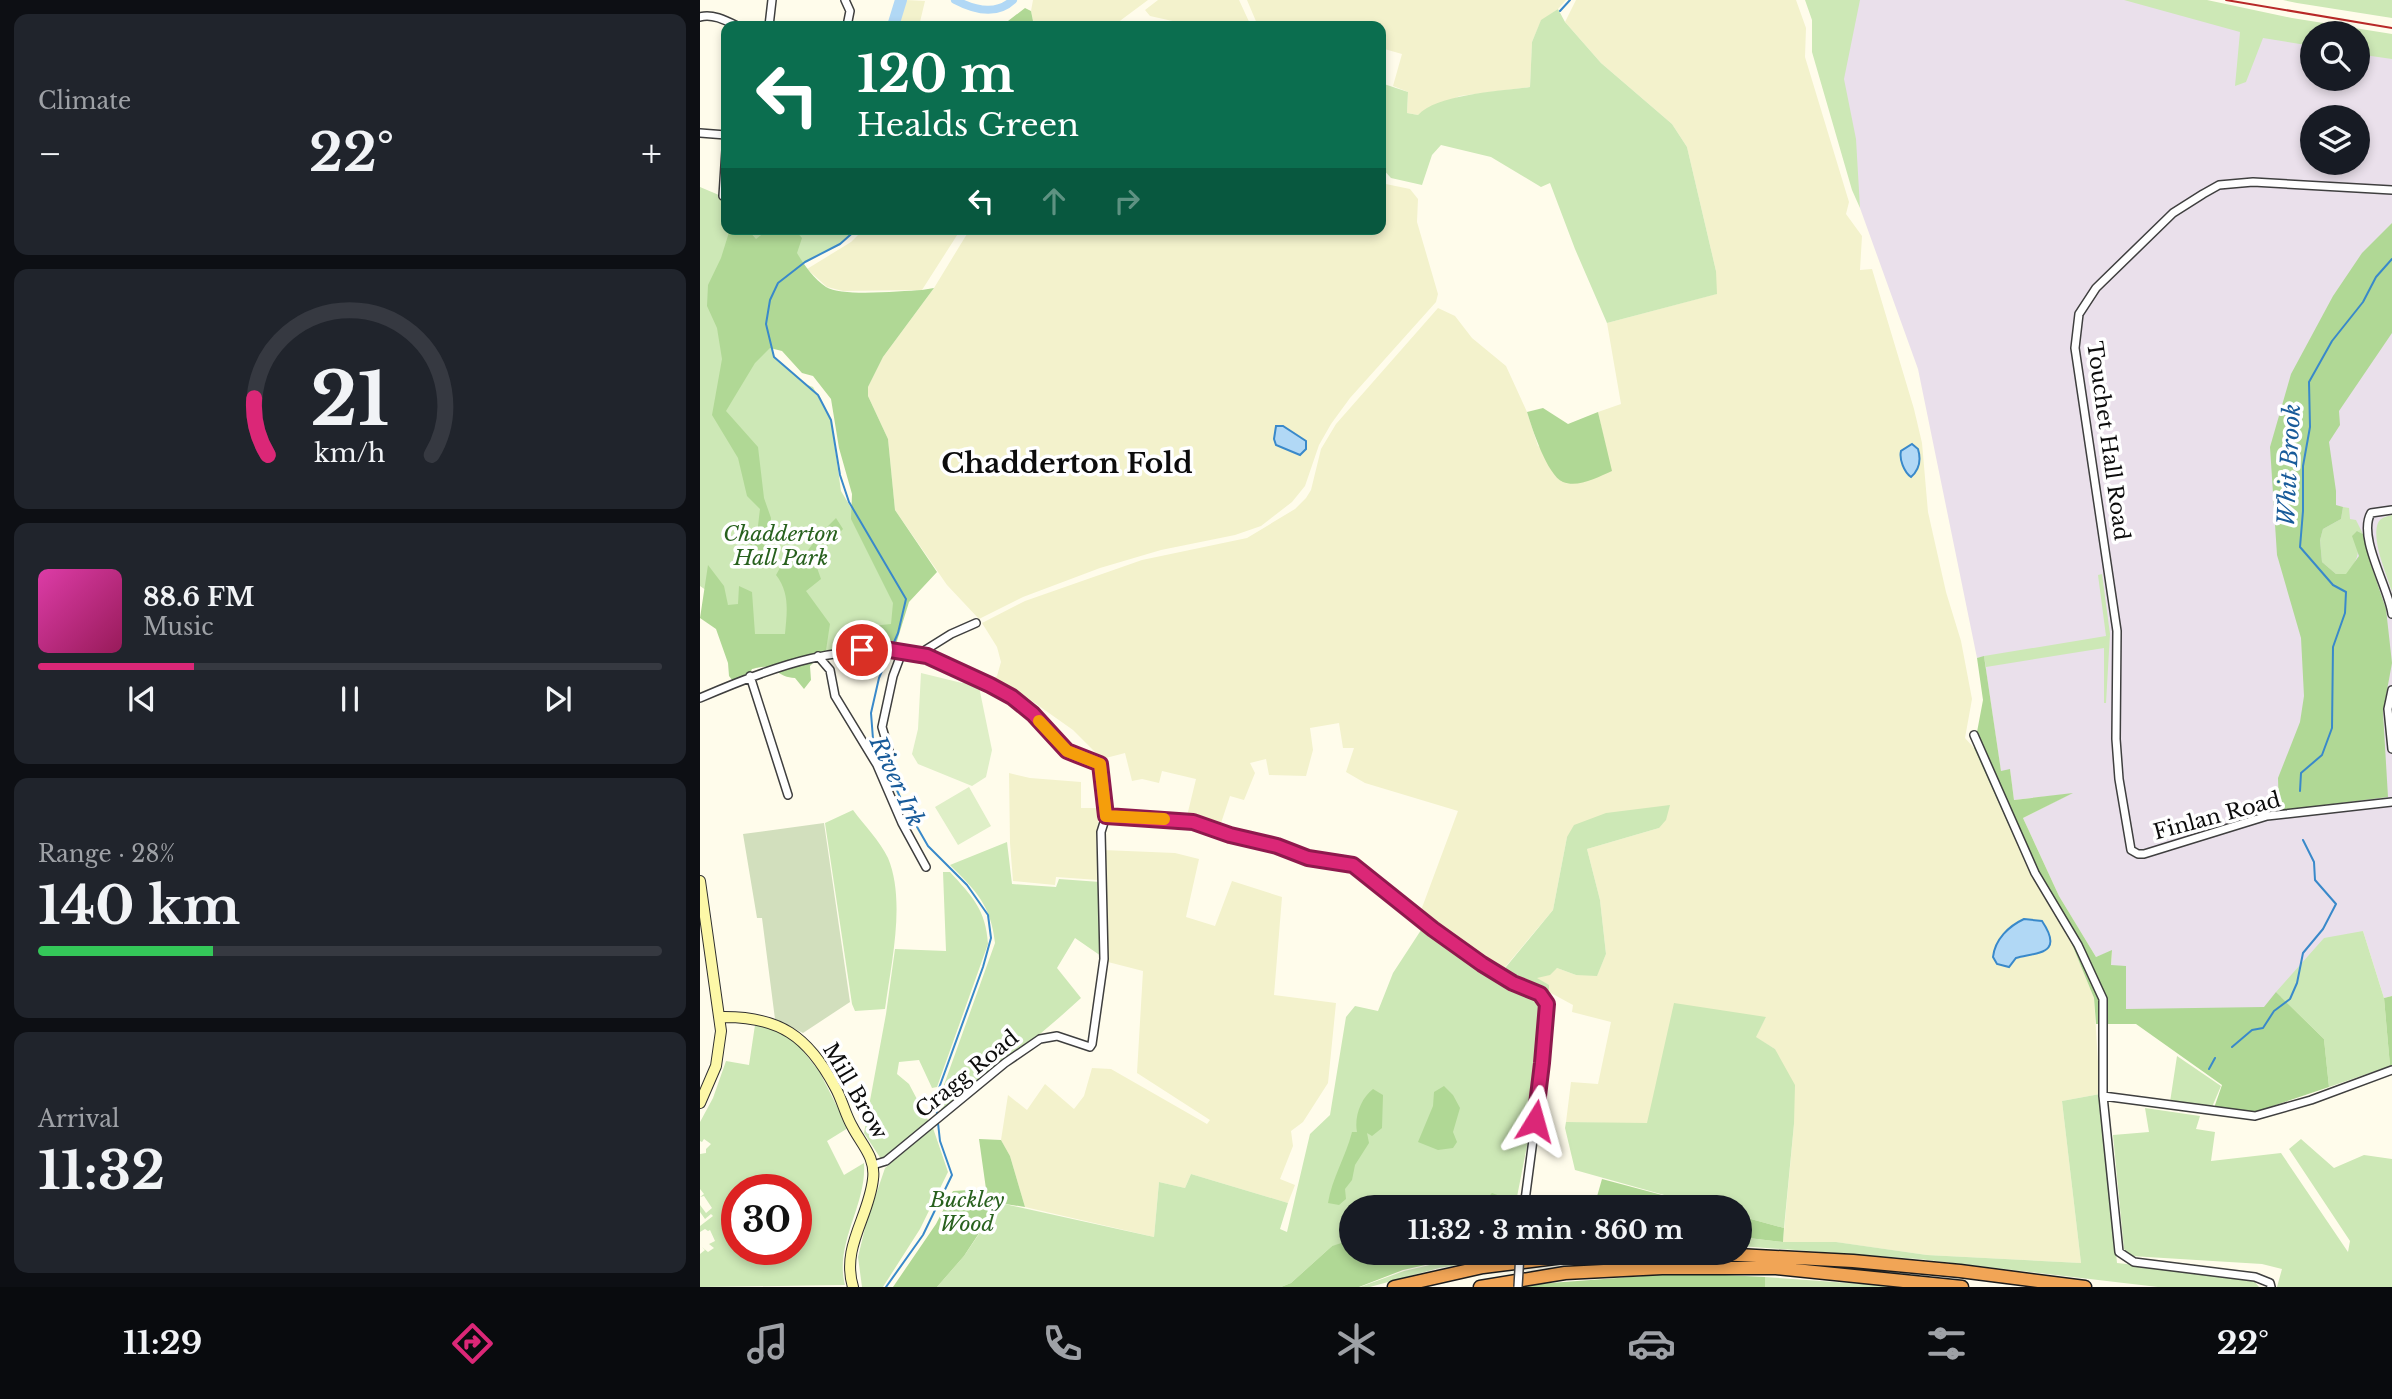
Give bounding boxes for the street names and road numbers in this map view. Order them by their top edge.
street label: Touchet Hall Road [2081,340,2135,542]
street label: Finlan Road [2151,787,2283,845]
street label: Cragg Road [910,1024,1024,1124]
street label: Mill Brow [817,1038,893,1144]

